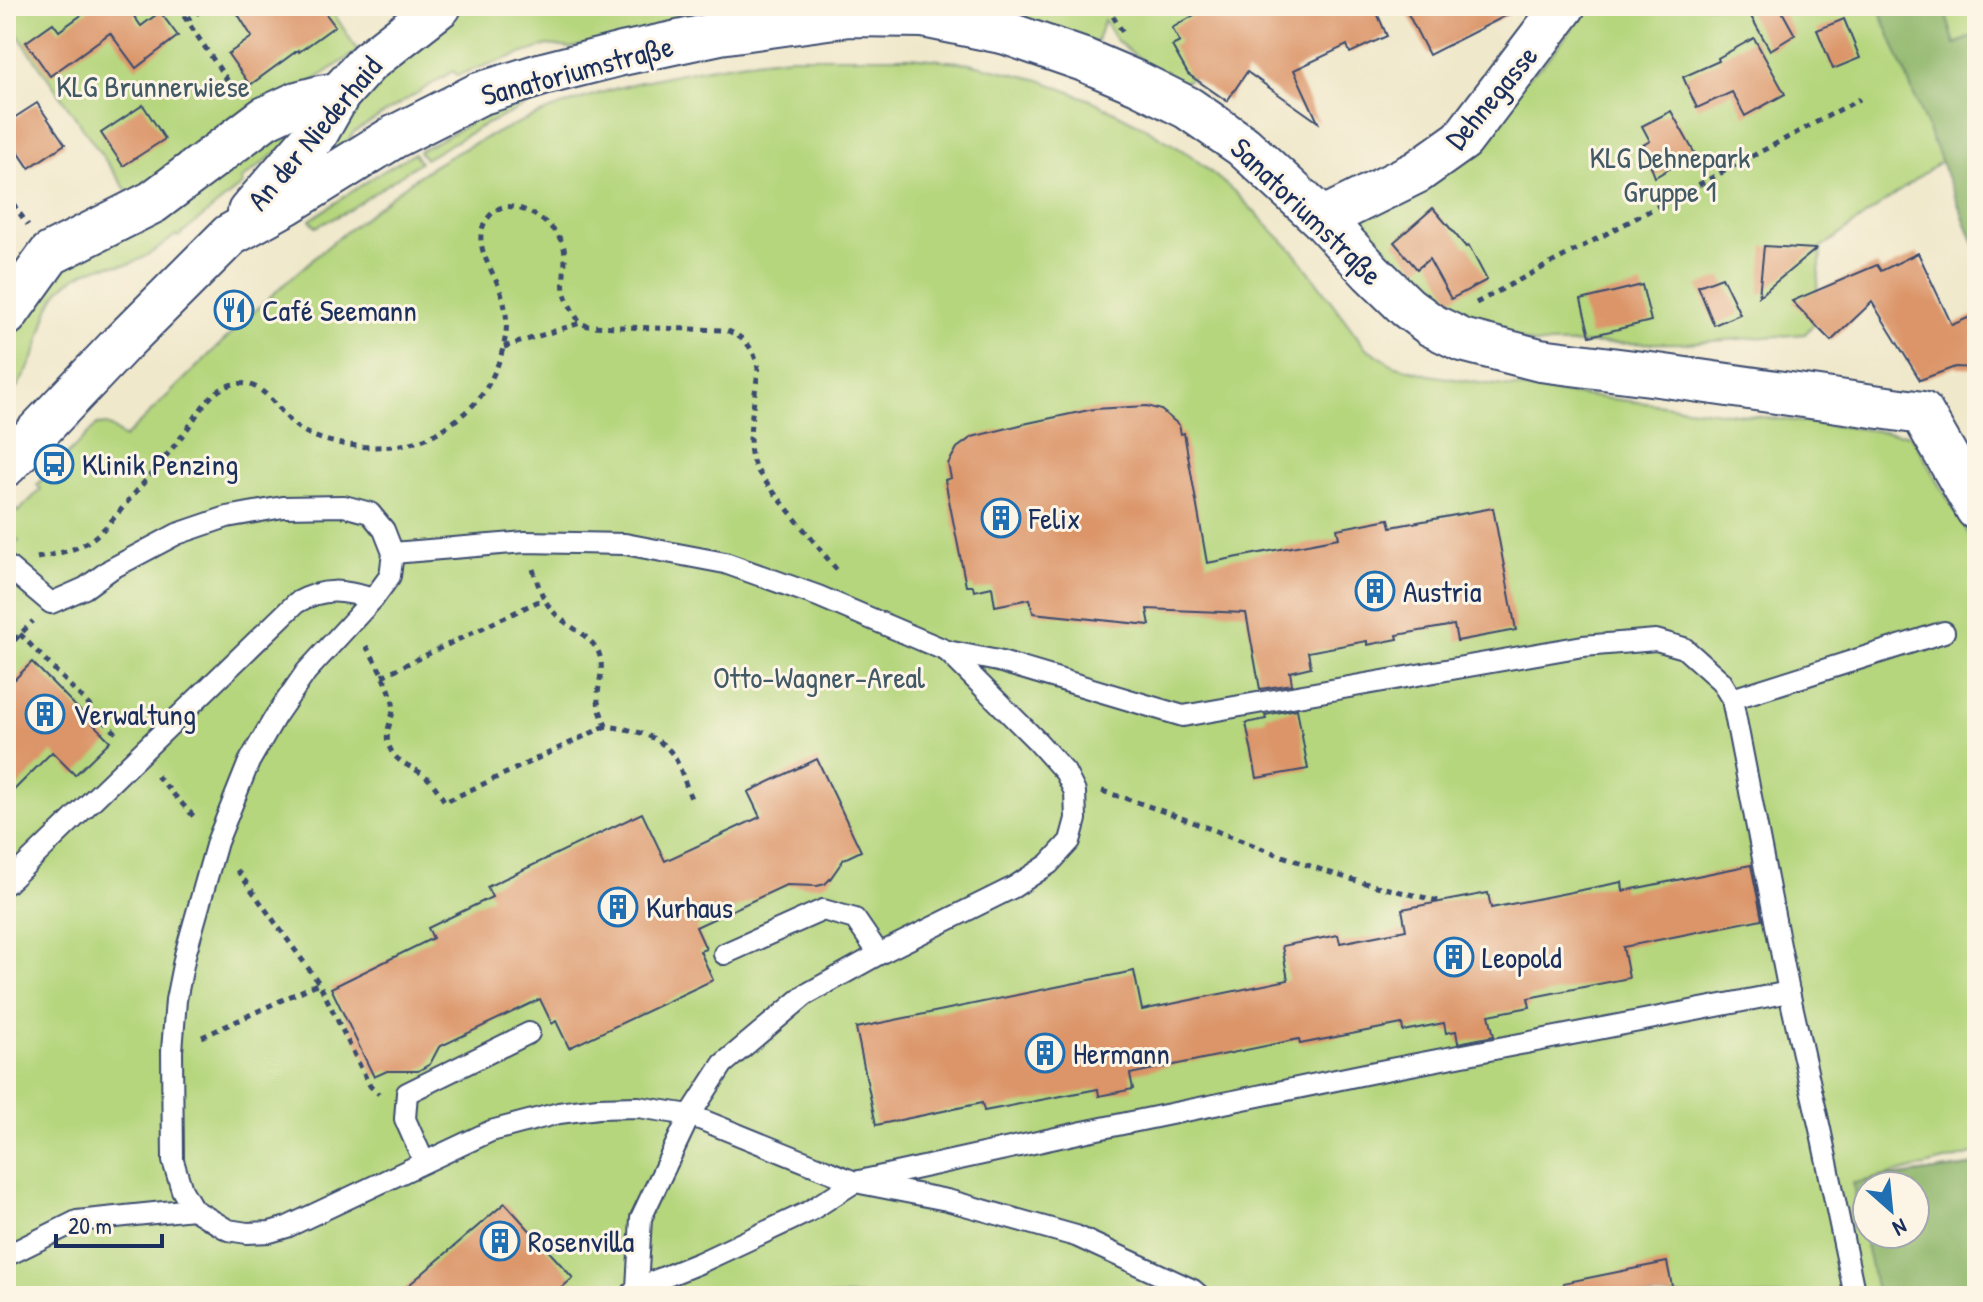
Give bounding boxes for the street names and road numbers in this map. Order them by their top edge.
street label: Sanatoriumstraße [477,25,677,115]
street label: Dehnegasse [1436,36,1546,158]
street label: An der Niederhaid [238,47,391,219]
street label: Sanatoriumstraße [1222,128,1392,294]

